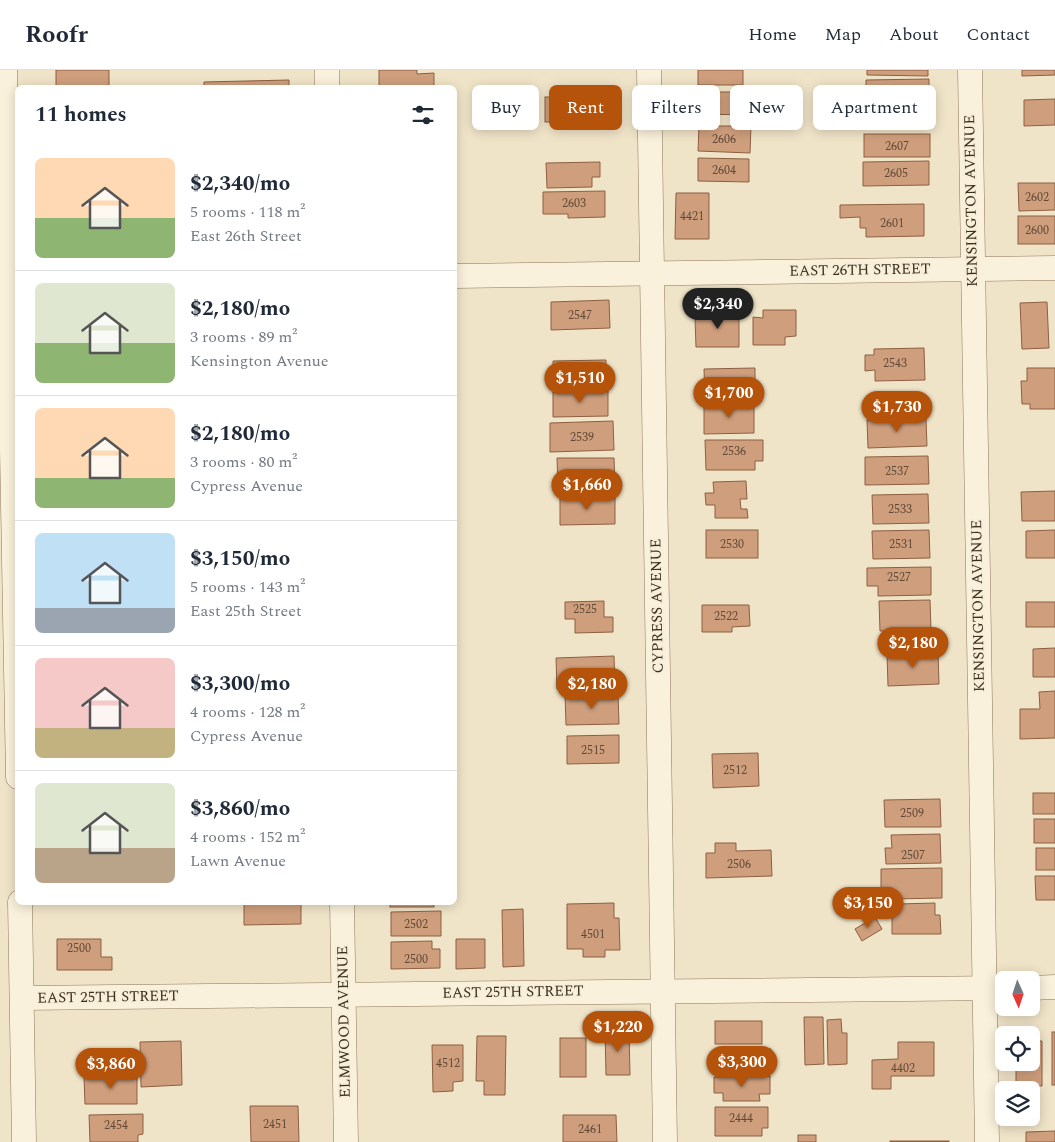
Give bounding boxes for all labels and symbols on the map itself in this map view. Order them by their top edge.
street label: KENSINGTON AVENUE [958,115,984,287]
house number: 2606 [712,130,736,149]
house number: 2607 [885,137,909,156]
house number: 2604 [712,161,736,180]
house number: 2605 [884,164,908,183]
house number: 2602 [1025,188,1049,207]
house number: 2603 [562,194,586,213]
house number: 4421 [680,207,704,226]
house number: 2601 [880,214,904,233]
house number: 2600 [1025,221,1049,240]
street label: EAST 26TH STREET [789,257,931,283]
pin: $2,340 [677,288,759,330]
house number: 2547 [568,306,592,325]
house number: 2543 [883,354,907,373]
pin: $1,510 [539,362,621,404]
pin: $1,700 [688,376,770,419]
pin: $1,730 [856,390,938,433]
house number: 2539 [570,428,594,447]
house number: 2536 [722,442,746,461]
house number: 2537 [885,462,909,481]
pin: $1,660 [546,468,628,511]
house number: 2533 [888,500,912,519]
street label: KENSINGTON AVENUE [965,520,991,692]
house number: 2530 [720,535,744,554]
house number: 2531 [889,535,913,554]
street label: CYPRESS AVENUE [644,538,670,674]
house number: 2527 [887,568,911,587]
house number: 2525 [573,600,597,619]
house number: 2522 [714,607,738,626]
pin: $2,180 [872,626,954,669]
pin: $2,180 [551,668,633,710]
house number: 2515 [581,741,605,760]
house number: 2512 [723,761,747,780]
house number: 2509 [900,804,924,823]
house number: 2507 [901,846,925,865]
house number: 2506 [727,855,751,874]
pin: $3,150 [827,886,909,929]
house number: 2502 [404,915,428,934]
house number: 4501 [581,925,605,944]
house number: 2500 [67,939,91,958]
street label: ELMWOOD AVENUE [331,946,357,1098]
house number: 2500 [404,950,428,969]
north arrow [995,971,1040,1016]
street label: EAST 25TH STREET [442,979,584,1005]
street label: EAST 25TH STREET [37,984,179,1010]
pin: $1,220 [577,1010,659,1053]
pin: $3,300 [701,1046,783,1088]
pin: $3,860 [70,1048,152,1090]
house number: 4512 [436,1054,460,1073]
house number: 4402 [891,1059,915,1078]
house number: 2444 [729,1109,753,1128]
house number: 2451 [263,1115,287,1134]
house number: 2454 [104,1116,128,1135]
house number: 2461 [578,1120,602,1139]

